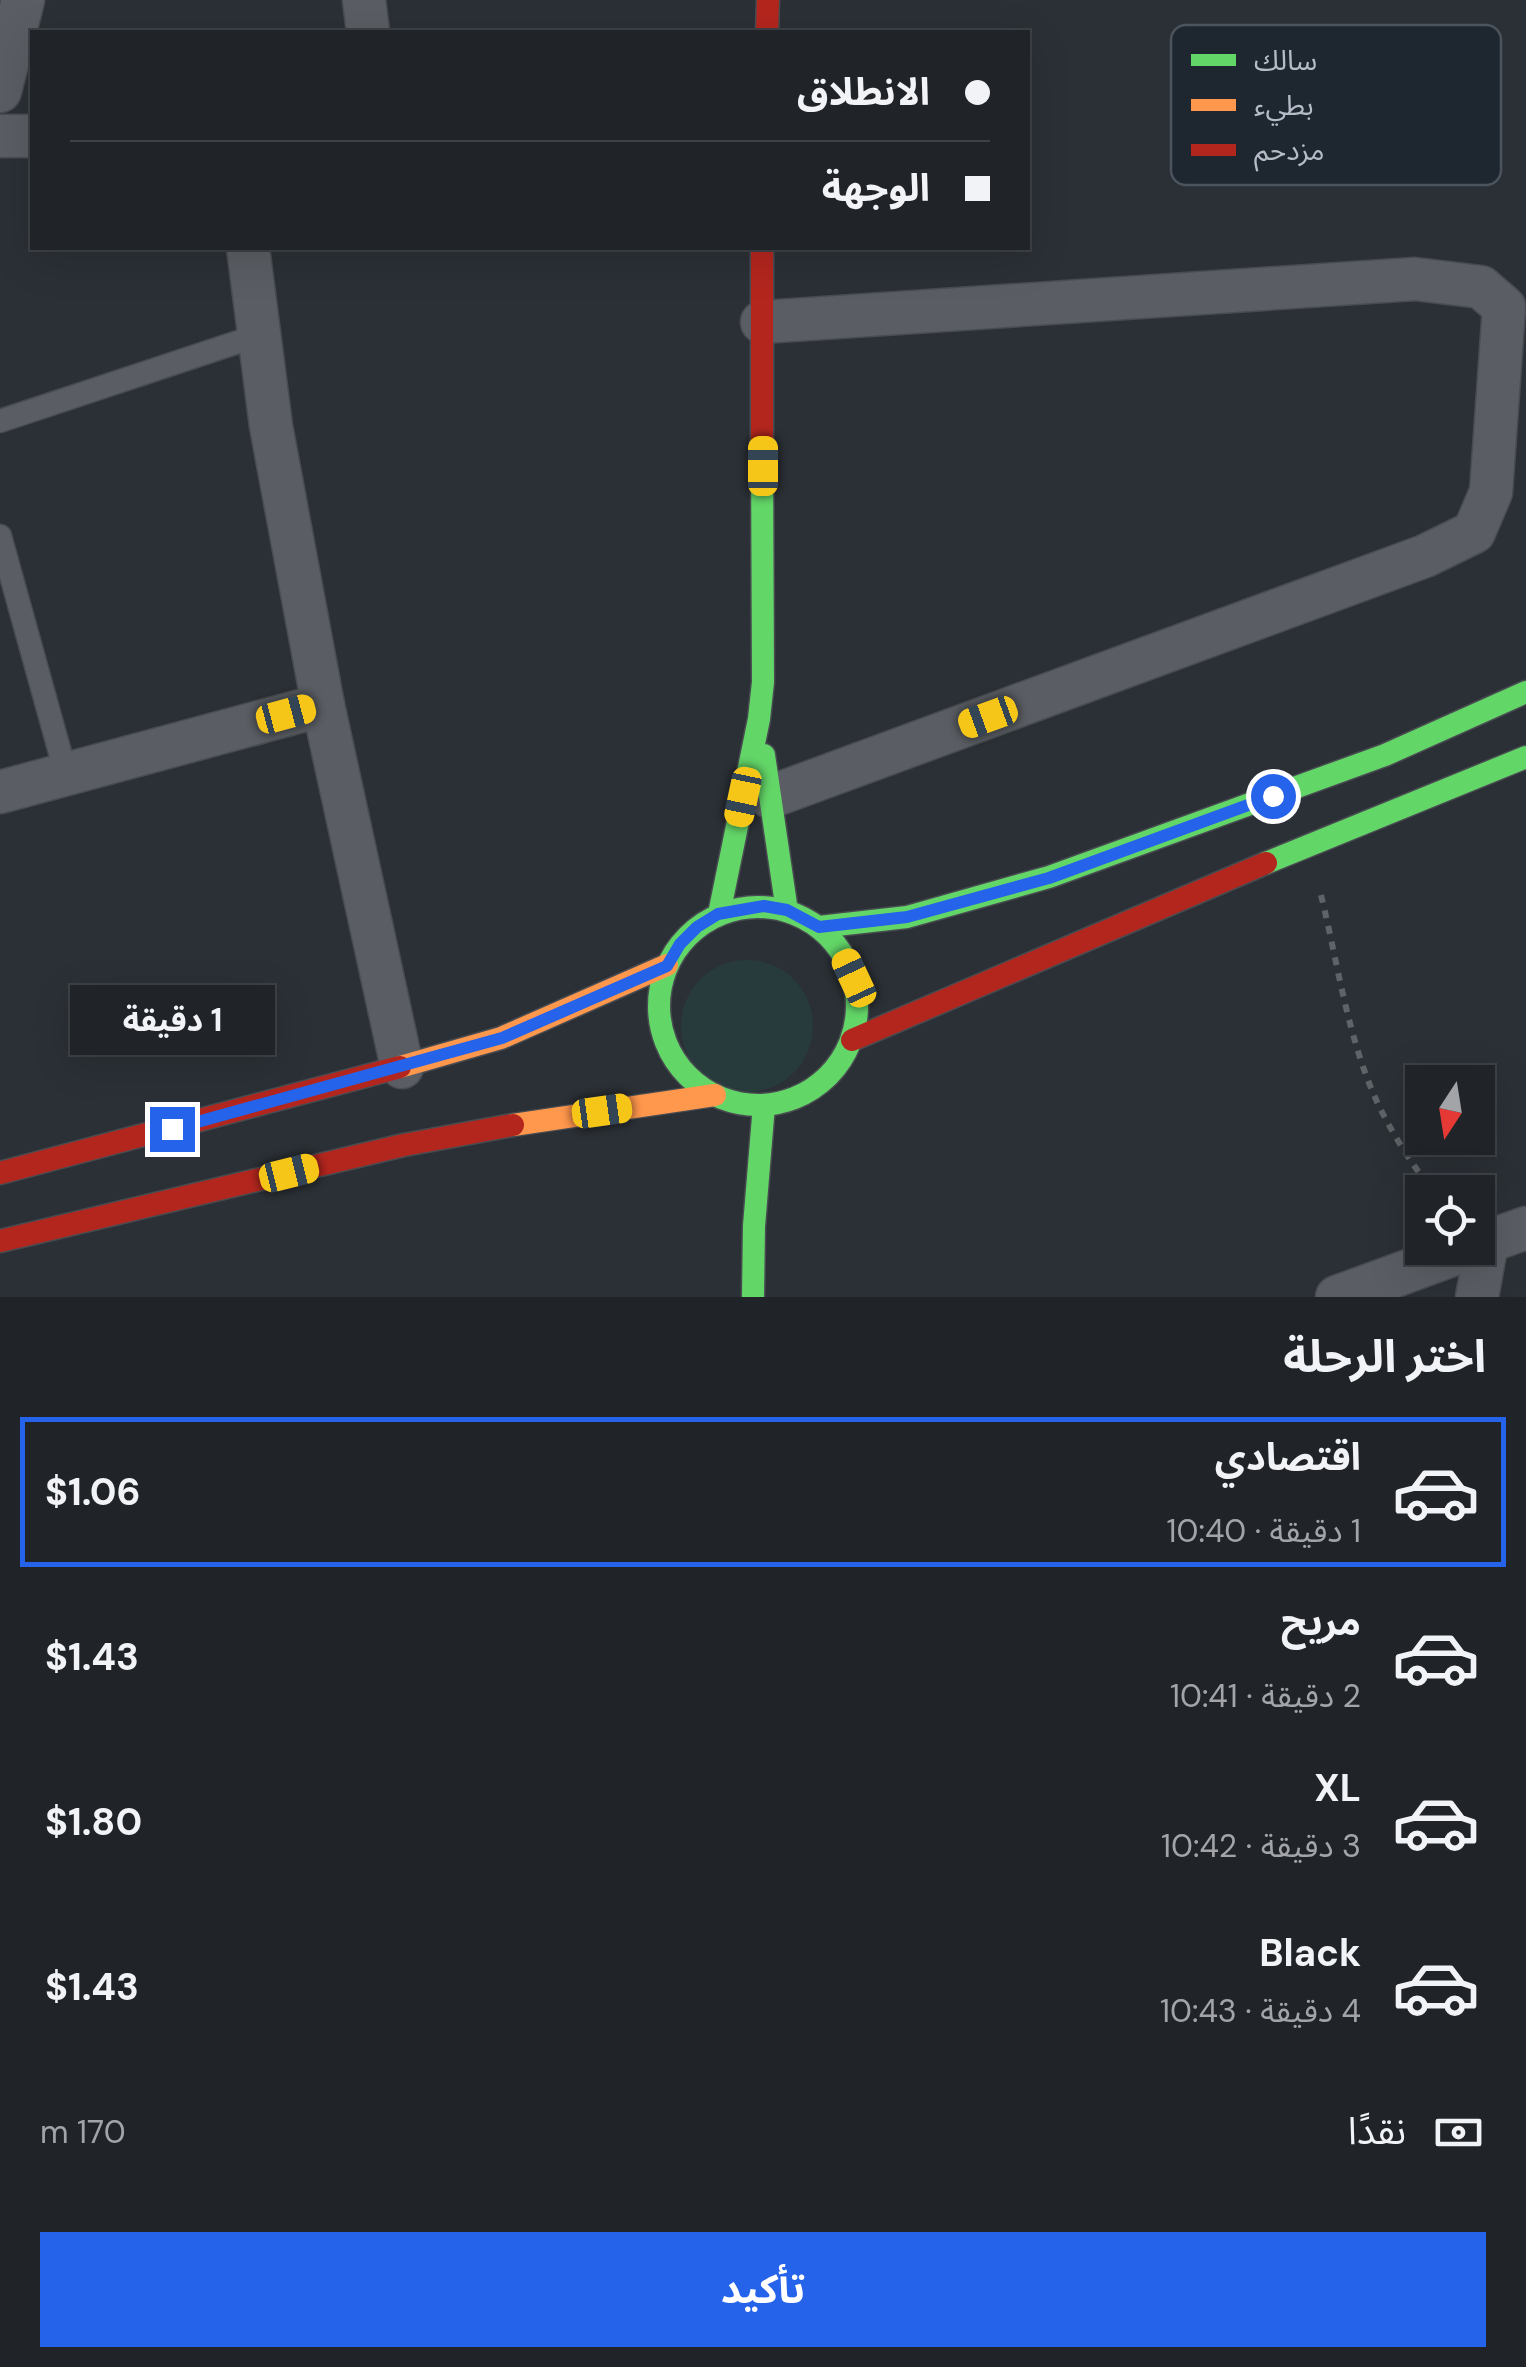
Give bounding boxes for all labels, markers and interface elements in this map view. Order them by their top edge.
legend [1171,25,1501,185]
text: سالك [1254,42,1317,79]
text: الانطلاق [797,67,930,117]
text: بطيء [1254,87,1314,126]
text: مزدحم [1254,132,1325,172]
text: الوجهة [822,163,930,213]
car [748,436,778,496]
car [253,692,319,736]
car [955,693,1021,741]
car [722,765,764,829]
route start [1251,774,1296,819]
car [828,944,880,1012]
callout: 1 دقيقة [70,984,274,1054]
text: 1 دقيقة [123,999,222,1041]
north arrow [1405,1065,1495,1155]
map controls [1405,1065,1495,1265]
car [570,1092,634,1130]
route end [150,1107,195,1152]
car [256,1151,322,1195]
button: locate [1405,1175,1495,1265]
text: اختر الرحلة [1283,1327,1486,1386]
text: اقتصادي [1215,1432,1361,1482]
icon: car [1391,1447,1481,1537]
text: $1.06 [45,1467,141,1517]
text: 1 دقيقة · 10:40 [1167,1510,1361,1552]
text: مريح [1281,1597,1361,1647]
icon: car [1391,1612,1481,1702]
text: $1.43 [45,1632,139,1682]
text: 2 دقيقة · 10:41 [1170,1675,1361,1717]
text: XL [1314,1763,1361,1813]
icon: car [1391,1777,1481,1867]
text: $1.80 [45,1797,142,1847]
text: 3 دقيقة · 10:42 [1161,1825,1361,1867]
text: Black [1259,1928,1361,1978]
icon: car [1391,1942,1481,2032]
text: $1.43 [45,1962,139,2012]
text: 4 دقيقة · 10:43 [1160,1990,1361,2032]
icon: cash [1431,2105,1486,2160]
text: نقدًا [1348,2106,1406,2156]
text: 170 m [40,2111,126,2153]
button: تأكيد [40,2232,1486,2347]

